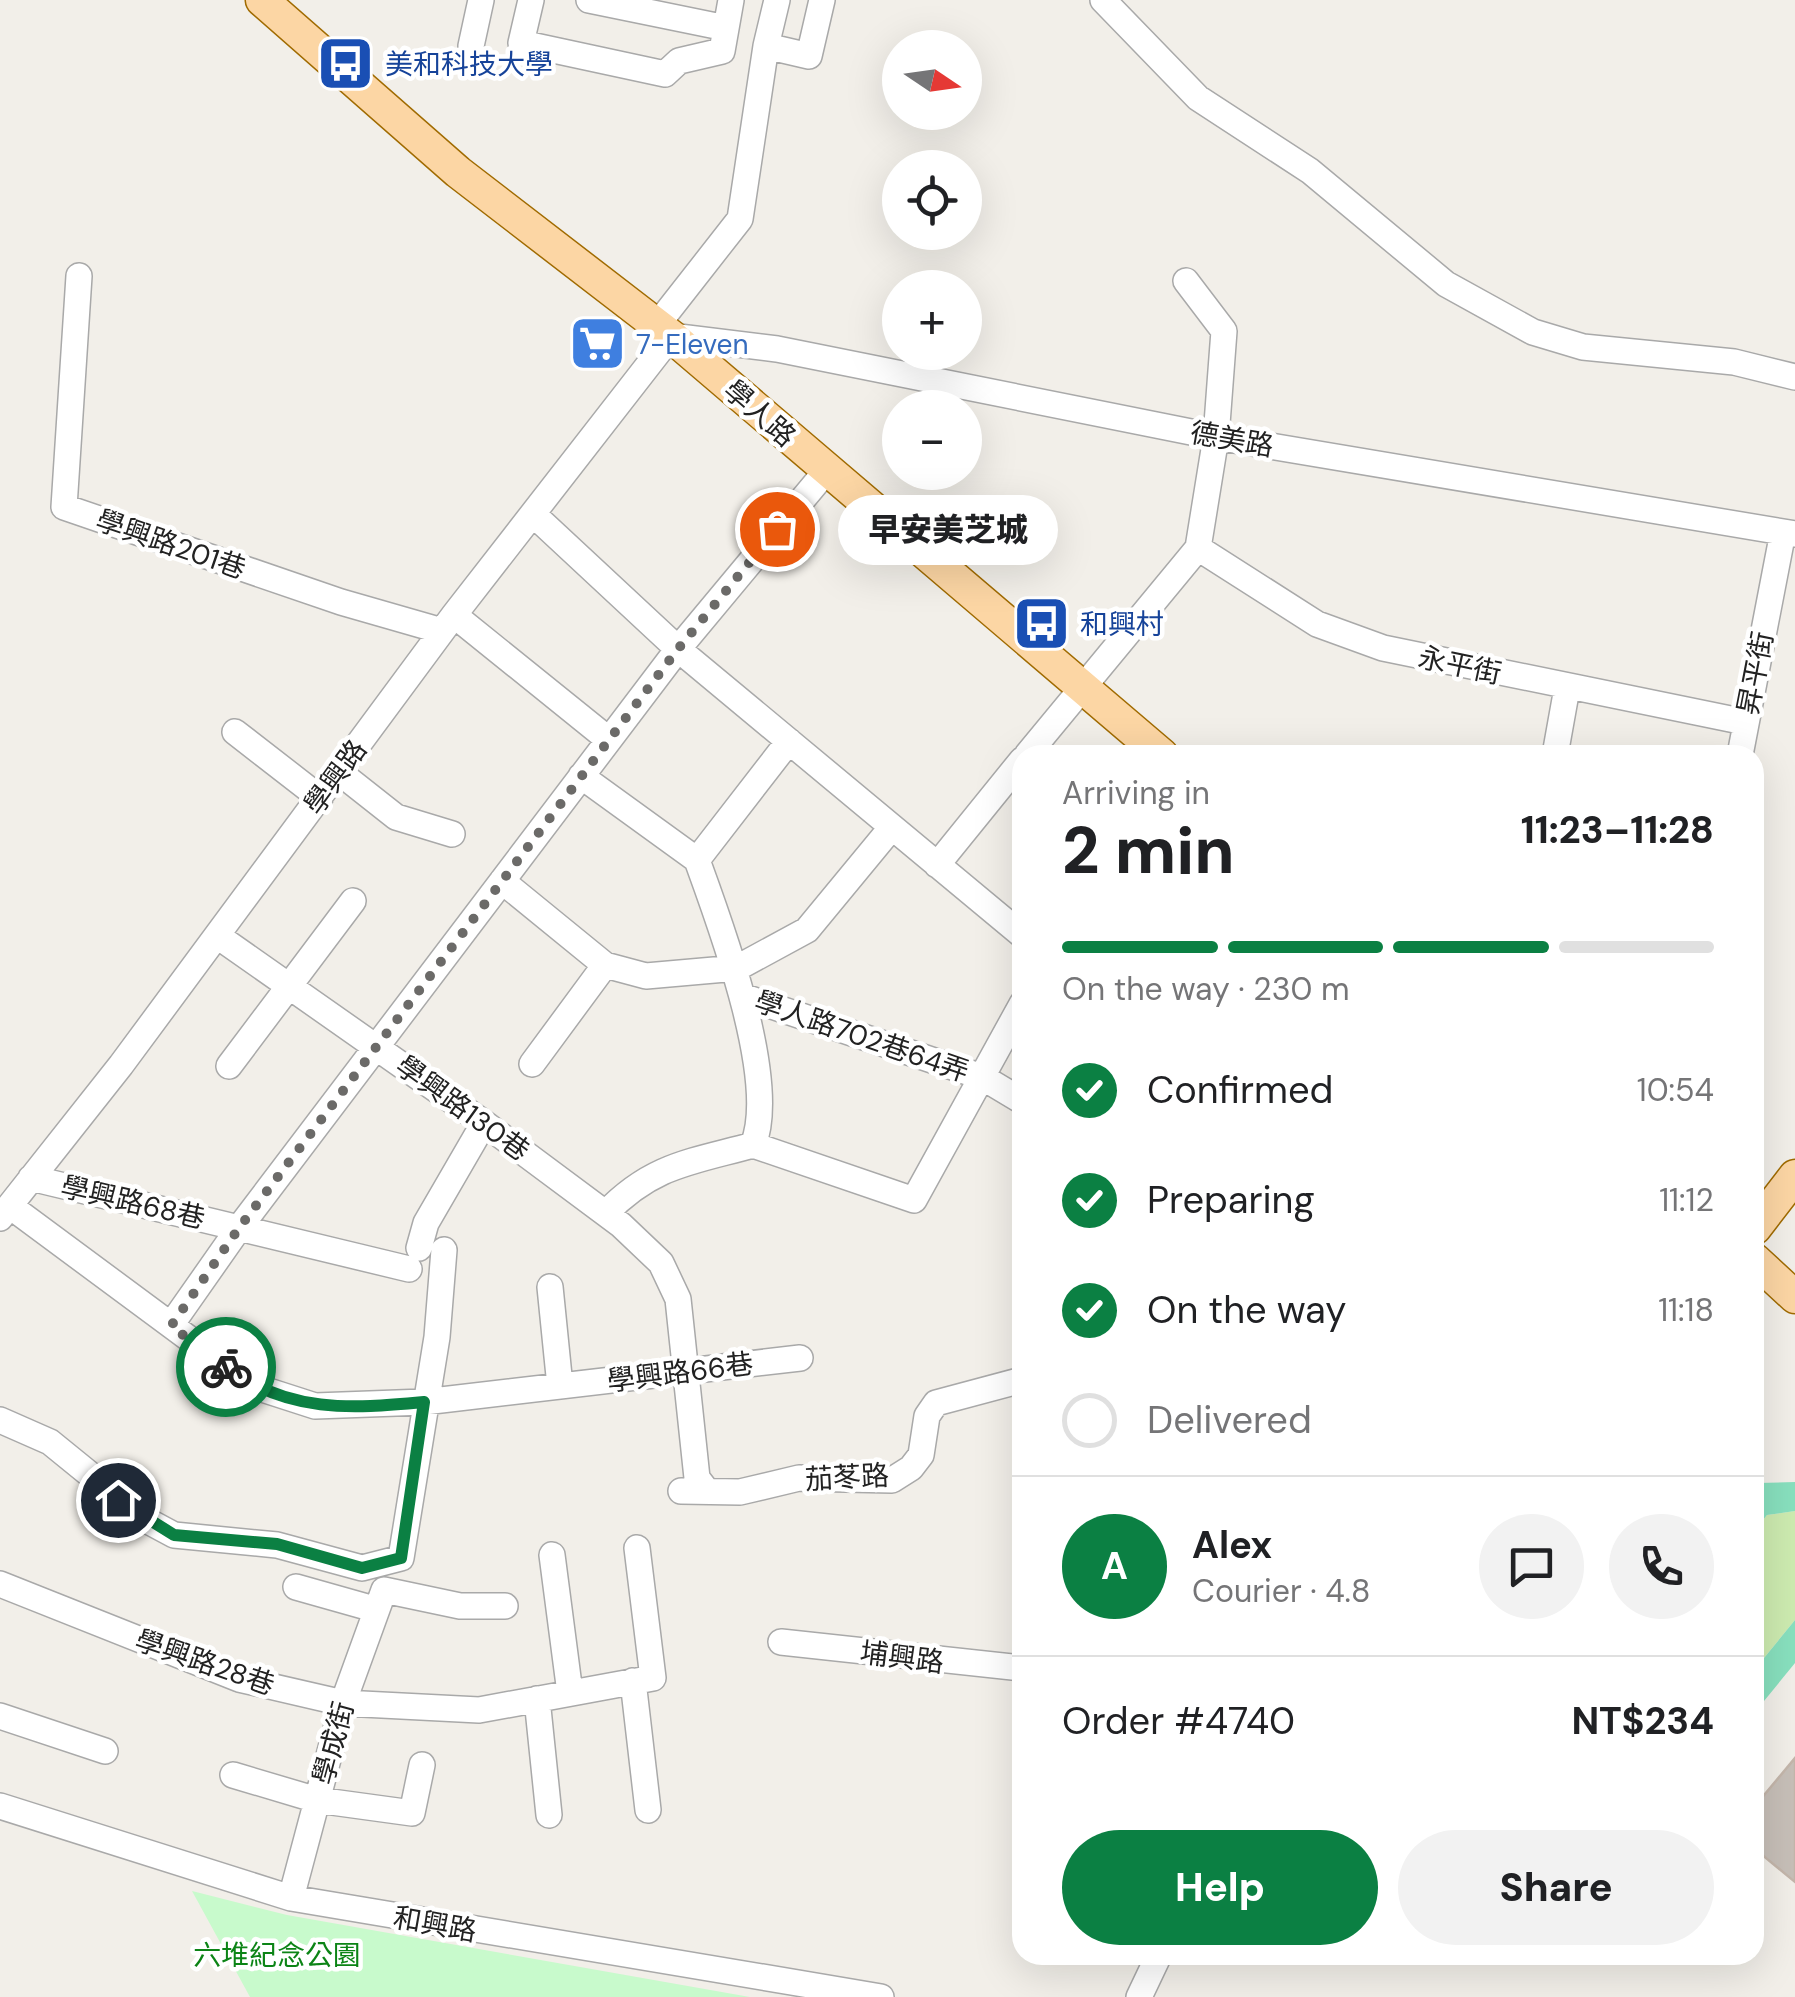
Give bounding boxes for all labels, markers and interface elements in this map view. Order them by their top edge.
north arrow [882,30,982,130]
map controls [882,30,982,490]
bus stop icon: 美和科技大學 [316,34,376,94]
place label: 美和科技大學 [385,46,553,83]
button: locate [882,150,982,250]
button: + [882,270,982,370]
supermarket icon: 7-Eleven [567,314,627,374]
place label: 7-Eleven [636,326,749,363]
street label: 學人路 [716,372,804,455]
button: − [882,390,982,490]
street label: 德美路 [1187,414,1276,465]
pin [735,487,820,572]
callout: 早安美芝城 [837,494,1057,564]
street label: 學興路201巷 [91,502,250,587]
icon: bag [750,502,805,557]
text: 早安美芝城 [868,509,1028,551]
bus stop icon: 和興村 [1011,594,1071,654]
place label: 和興村 [1080,606,1164,643]
street label: 昇平街 [1729,628,1782,718]
street label: 永平街 [1415,639,1505,692]
street label: 學興路 [296,732,375,822]
text: Arriving in [1062,772,1210,814]
text: 11:23–11:28 [1521,805,1714,855]
text: 2 min [1062,809,1235,893]
text: On the way · 230 m [1062,968,1349,1010]
street label: 學人路702巷64弄 [750,982,974,1090]
street label: 學興路130巷 [389,1047,537,1169]
icon: check [1062,1063,1117,1118]
text: Confirmed [1147,1065,1333,1115]
text: 10:54 [1637,1069,1714,1111]
street label: 學興路68巷 [57,1168,208,1237]
icon: check [1062,1173,1117,1228]
text: Preparing [1147,1175,1315,1225]
text: 11:12 [1659,1179,1714,1221]
icon: check [1062,1283,1117,1338]
text: On the way [1147,1285,1346,1335]
text: 11:18 [1658,1289,1714,1331]
courier [176,1317,276,1417]
icon: bike [199,1340,254,1395]
street label: 學興路66巷 [605,1345,755,1400]
text: Delivered [1147,1395,1312,1445]
street label: 茄苳路 [804,1457,890,1498]
pin [76,1458,161,1543]
icon: home [91,1473,146,1528]
button: chat [1479,1514,1584,1619]
button: phone [1609,1514,1714,1619]
text: Alex [1192,1520,1272,1570]
text: A [1101,1541,1128,1591]
text: Courier · 4.8 [1192,1570,1370,1612]
street label: 學興路28巷 [130,1621,279,1704]
street label: 埔興路 [858,1634,946,1681]
text: Order #4740 [1062,1696,1295,1746]
text: NT$234 [1571,1696,1714,1746]
street label: 學成街 [305,1698,362,1788]
button: Help [1062,1830,1378,1945]
button: Share [1398,1830,1714,1945]
street label: 和興路 [390,1899,479,1950]
park label: 六堆紀念公園 [193,1937,361,1974]

